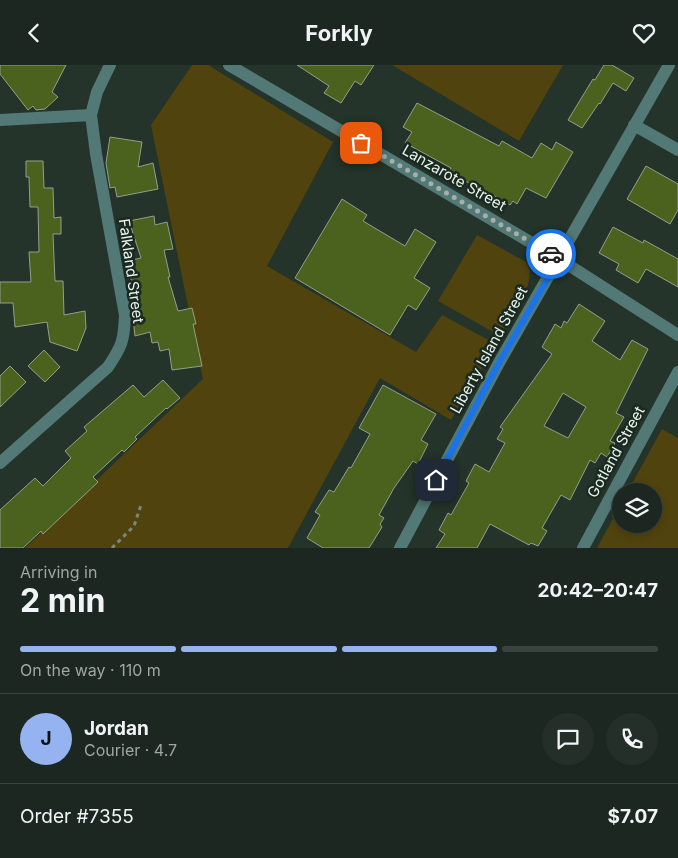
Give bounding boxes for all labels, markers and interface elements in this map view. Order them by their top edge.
icon: back [20,19,48,47]
icon: heart [630,19,658,47]
text: Forkly [305,20,373,46]
pin [340,122,382,164]
icon: bag [347,129,375,157]
street label: Lanzarote Street [399,140,510,215]
street label: Falkland Street [115,217,148,325]
courier [526,229,576,279]
icon: car [537,240,565,268]
street label: Liberty Island Street [446,283,531,417]
street label: Gotland Street [583,403,649,501]
pin [415,459,457,501]
icon: home [422,466,450,494]
map controls [612,483,662,533]
button: layers [612,483,662,533]
text: Arriving in [20,562,97,582]
text: 20:42–20:47 [538,579,658,602]
text: 2 min [20,581,106,620]
text: On the way · 110 m [20,660,161,680]
button: chat [542,713,594,765]
button: phone [606,713,658,765]
text: Jordan [84,717,149,740]
text: J [40,727,52,750]
text: Courier · 4.7 [84,740,177,760]
text: Order #7355 [20,805,134,828]
text: $7.07 [608,805,658,828]

